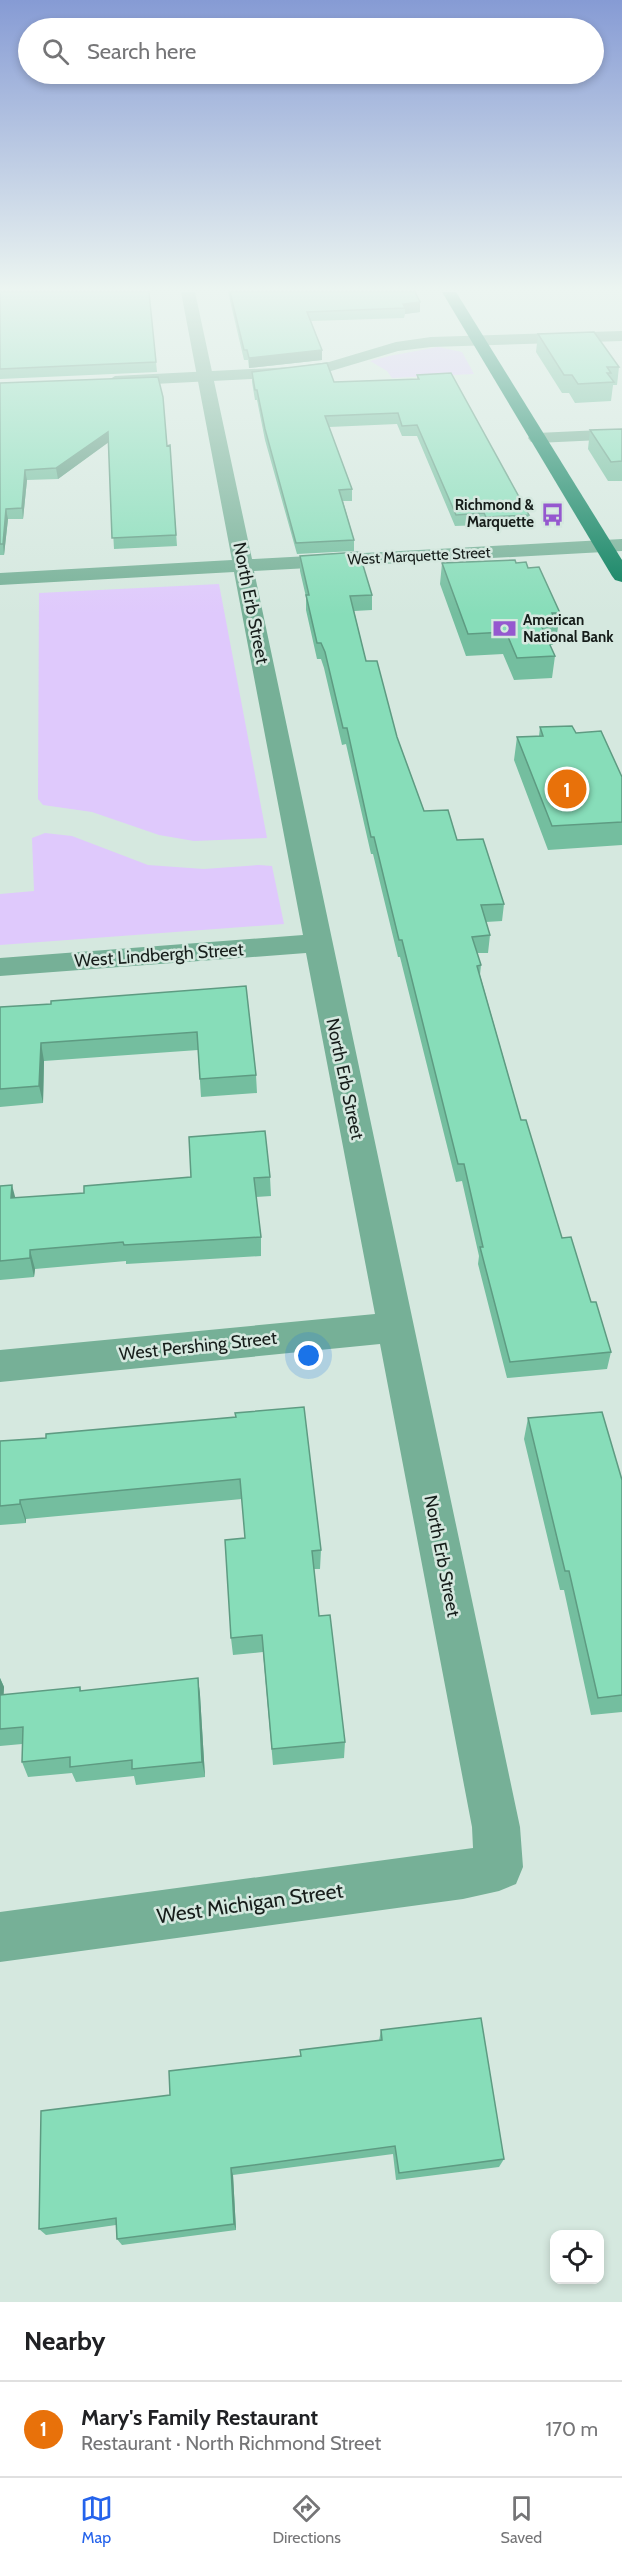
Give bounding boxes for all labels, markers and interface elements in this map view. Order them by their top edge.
search box [18,18,604,84]
icon: search [39,35,72,68]
text: Search here [87,38,196,65]
place label: Richmond & Marquette [455,496,535,531]
bus stop icon: Richmond & Marquette [539,501,565,527]
street label: North Erb Street [228,540,274,666]
street label: West Marquette Street [347,543,491,569]
place label: American National Bank [523,611,614,646]
bank icon: American National Bank [492,616,518,642]
pin: 1 [548,766,586,812]
street label: West Lindbergh Street [74,938,244,972]
street label: North Erb Street [321,1016,369,1142]
street label: West Pershing Street [118,1327,278,1365]
your location [294,1341,323,1370]
street label: North Erb Street [419,1493,465,1619]
street label: West Michigan Street [155,1878,345,1928]
map controls [550,2230,604,2284]
button: locate [550,2230,604,2284]
text: Nearby [24,2325,105,2357]
text: Mary's Family Restaurant [81,2404,318,2431]
text: 1 [40,2417,47,2441]
text: 170 m [546,2417,598,2441]
text: Restaurant · North Richmond Street [81,2431,381,2455]
tab: Map [80,2492,113,2547]
tab: Directions [273,2492,341,2547]
tab: Saved [501,2492,542,2547]

